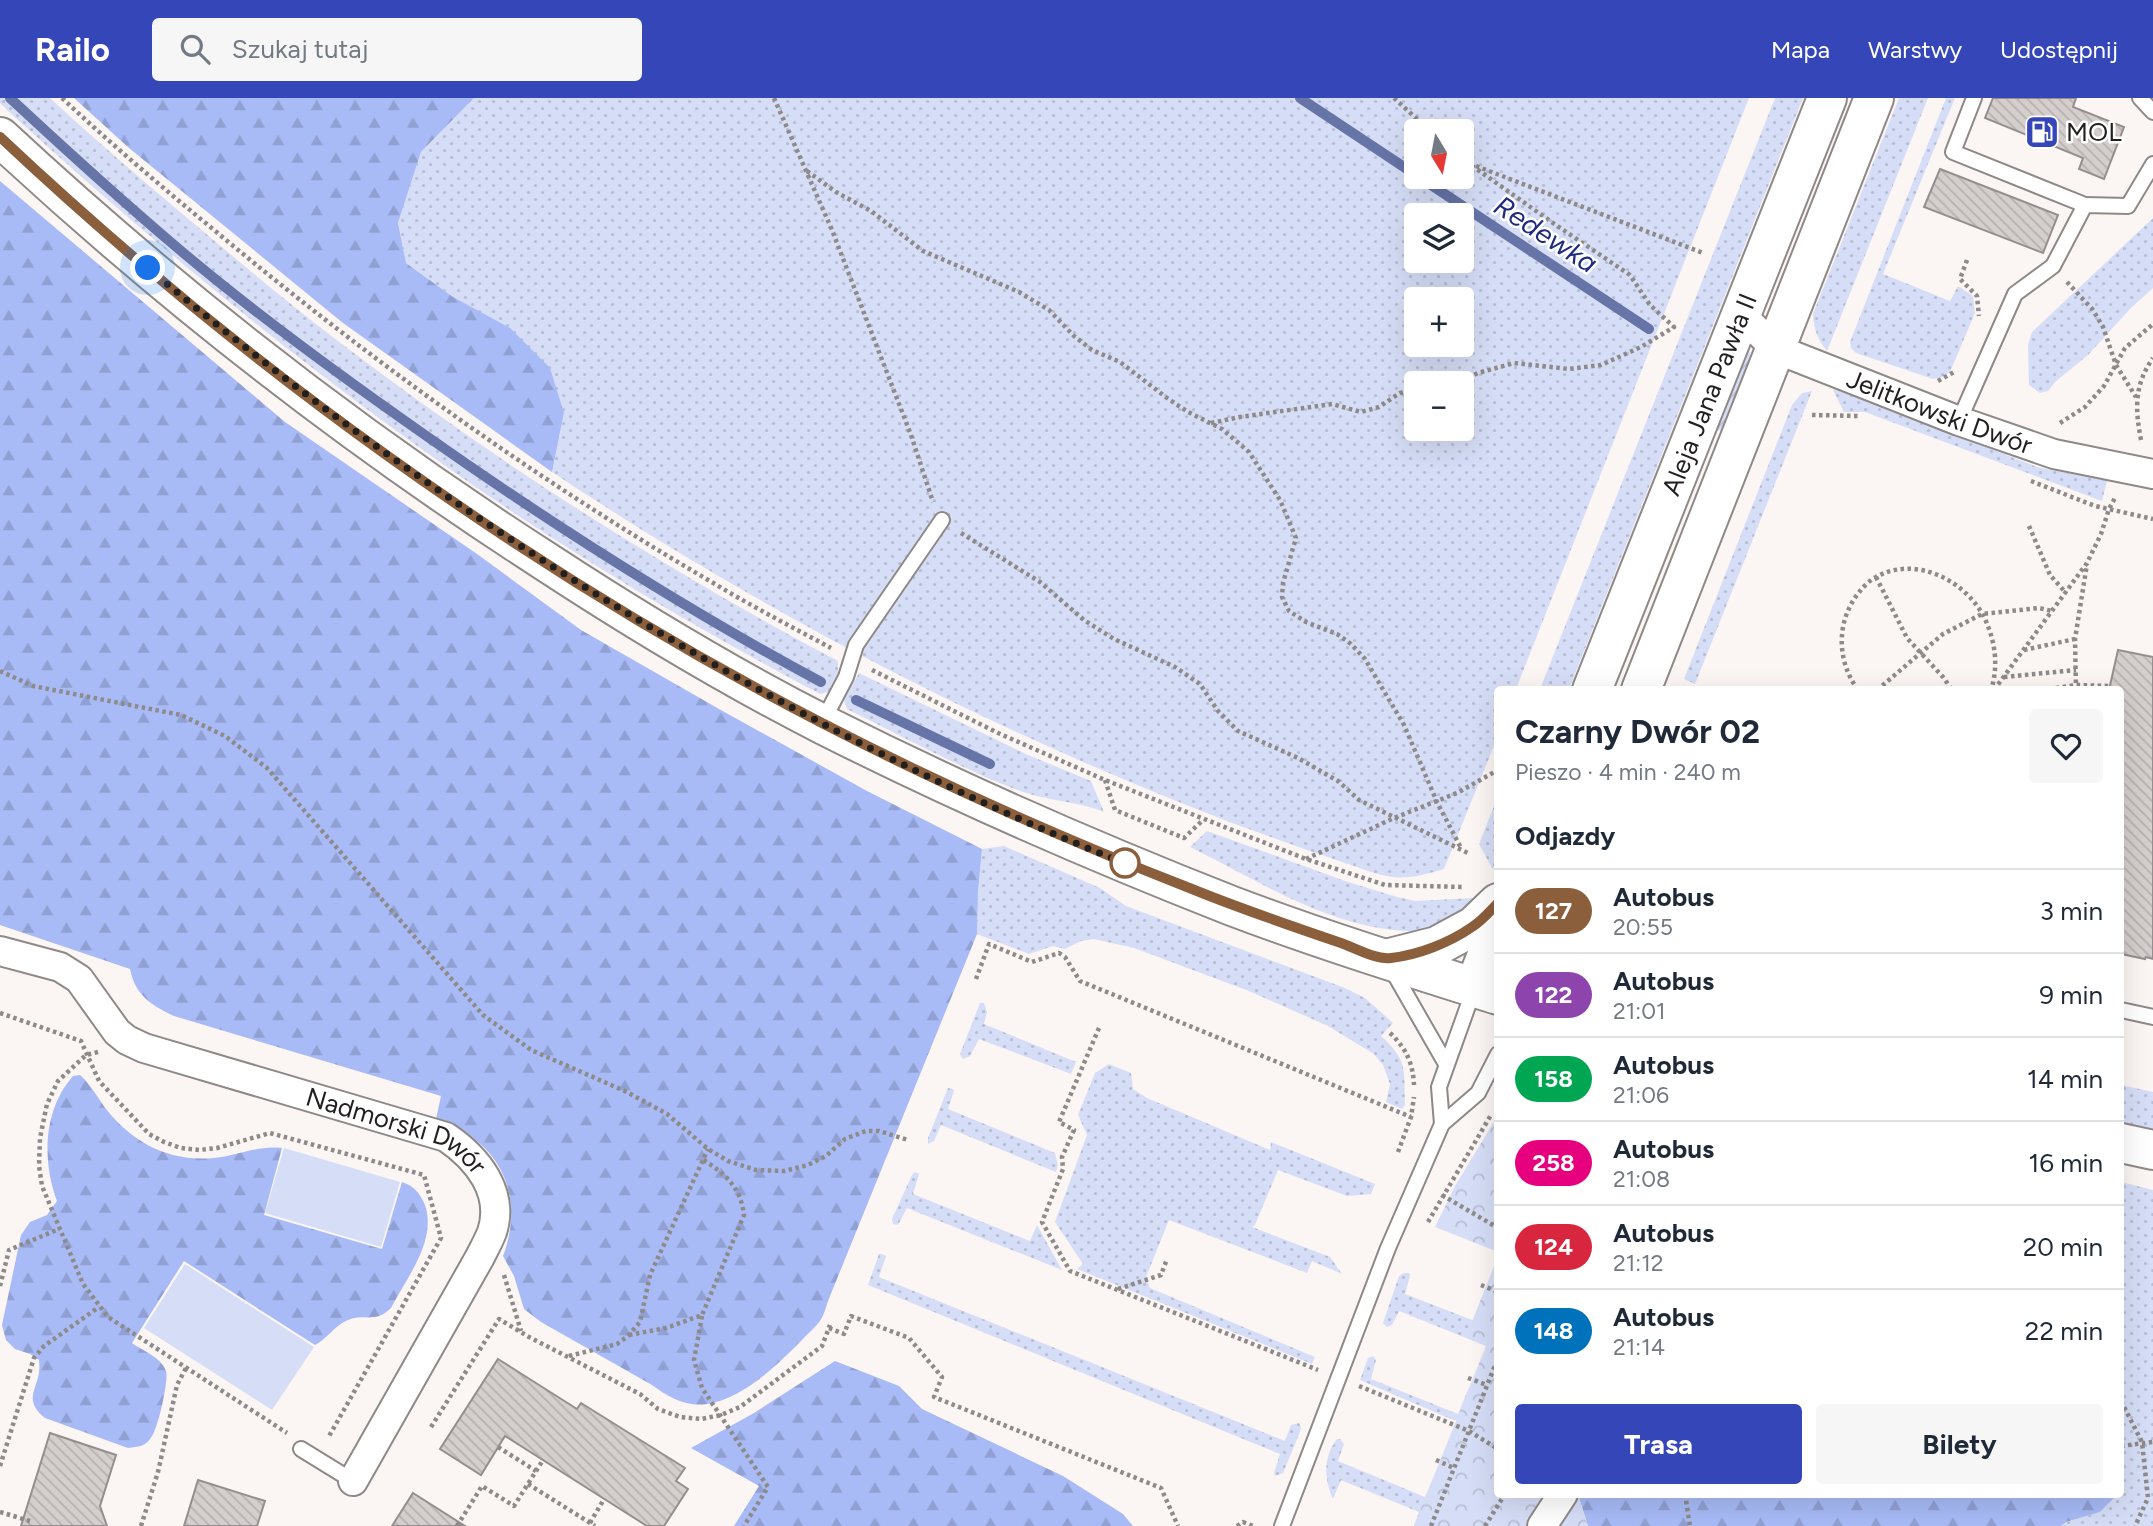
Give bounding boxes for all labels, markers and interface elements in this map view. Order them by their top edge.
search box [152,18,642,81]
text: Railo [35,30,110,69]
icon: search [176,30,214,68]
text: Szukaj tutaj [232,33,368,65]
text: Mapa [1771,35,1830,64]
text: Warstwy [1868,35,1962,64]
text: Udostępnij [2000,35,2118,64]
fuel station icon: MOL [2023,113,2061,151]
place label: MOL [2066,116,2122,148]
north arrow [1404,119,1474,189]
map controls [1404,119,1474,441]
water label: Redewka [1488,188,1604,280]
button: layers [1404,203,1474,273]
your location [130,250,165,285]
button: + [1404,287,1474,357]
street label: Aleja Jana Pawła II [1655,289,1764,500]
street label: Jelitkowski Dwór [1842,362,2037,461]
button: − [1404,371,1474,441]
button: heart [2029,709,2103,783]
text: Czarny Dwór 02 [1515,712,1760,751]
text: Pieszo · 4 min · 240 m [1515,758,1741,786]
text: Odjazdy [1515,820,1615,852]
unlabelled marker [1110,848,1140,878]
text: Autobus [1613,881,1714,913]
text: 3 min [2040,895,2103,927]
text: 127 [1535,896,1572,925]
text: 20:55 [1613,913,1673,941]
text: Autobus [1613,965,1714,997]
text: 9 min [2039,979,2103,1011]
text: 122 [1535,980,1572,1009]
text: 21:01 [1613,997,1665,1025]
text: Autobus [1613,1049,1714,1081]
text: 14 min [2027,1063,2103,1095]
text: 158 [1534,1064,1573,1093]
street label: Nadmorski Dwór [302,1081,494,1180]
text: 21:06 [1613,1081,1669,1109]
text: Autobus [1613,1133,1714,1165]
text: 16 min [2028,1147,2103,1179]
text: 258 [1532,1148,1575,1177]
text: 21:08 [1613,1165,1670,1193]
text: Autobus [1613,1217,1714,1249]
text: 20 min [2023,1231,2103,1263]
text: 124 [1534,1232,1573,1261]
text: 21:12 [1613,1249,1664,1277]
text: Autobus [1613,1301,1714,1333]
text: 22 min [2025,1315,2103,1347]
text: 148 [1533,1316,1574,1345]
text: 21:14 [1613,1333,1665,1361]
button: Trasa [1515,1404,1802,1484]
button: Bilety [1816,1404,2103,1484]

